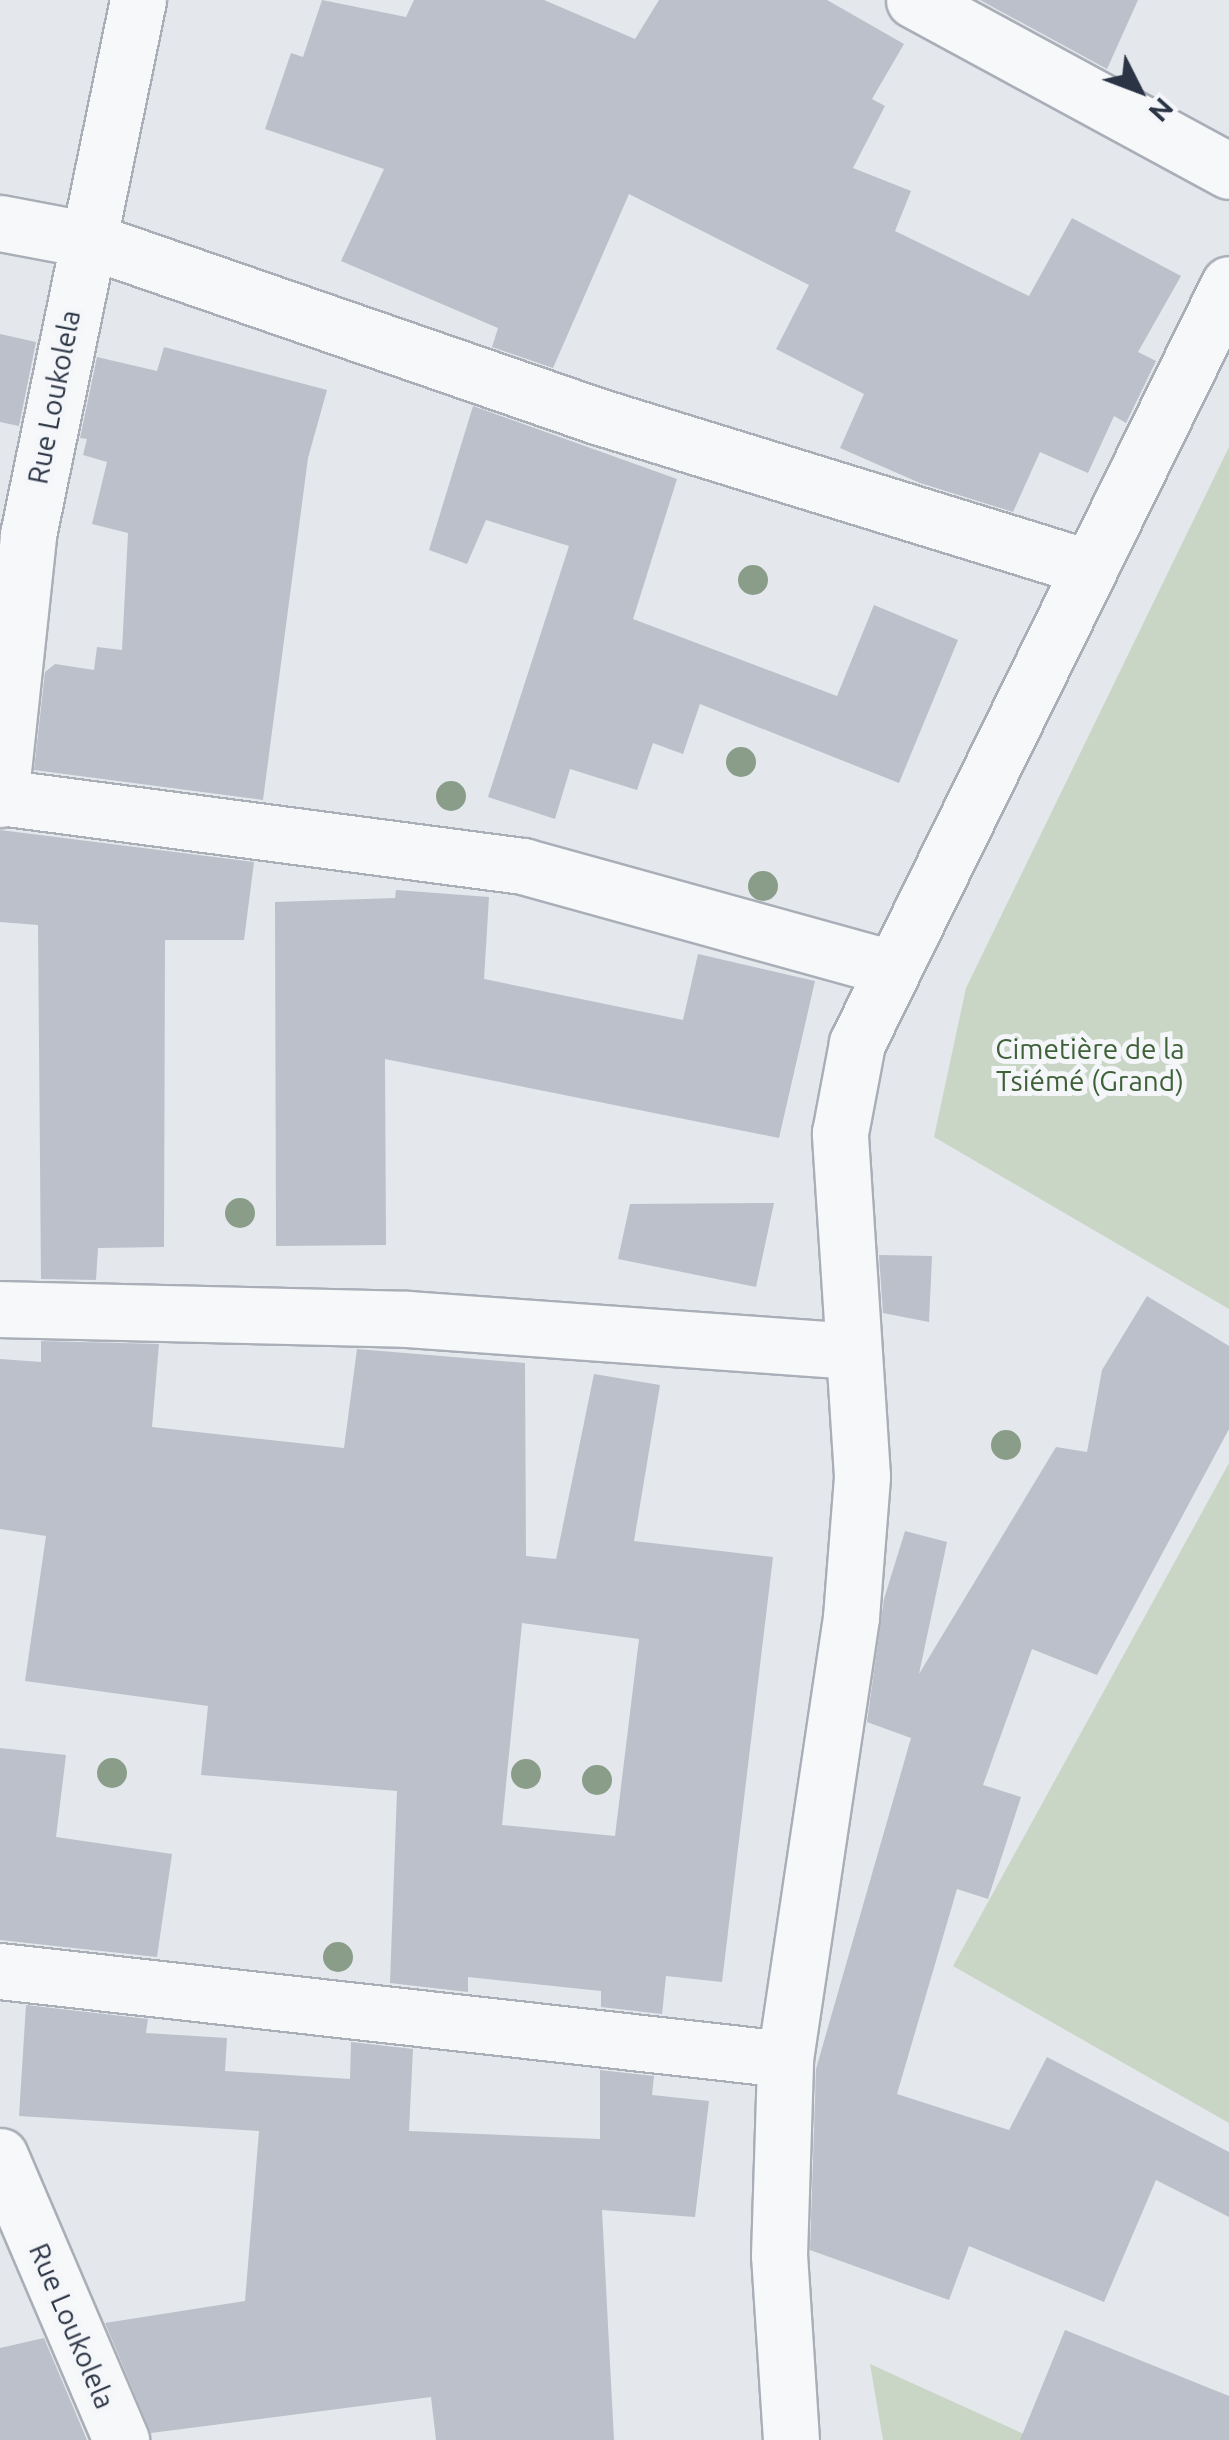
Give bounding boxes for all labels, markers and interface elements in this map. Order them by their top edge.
north arrow [1089,40,1189,140]
text: N [1143,92,1180,129]
street label: Rue Loukolela [21,307,87,487]
park label: Cimetière de la Tsiémé (Grand) [995,1032,1185,1098]
street label: Rue Loukolela [22,2238,122,2414]

